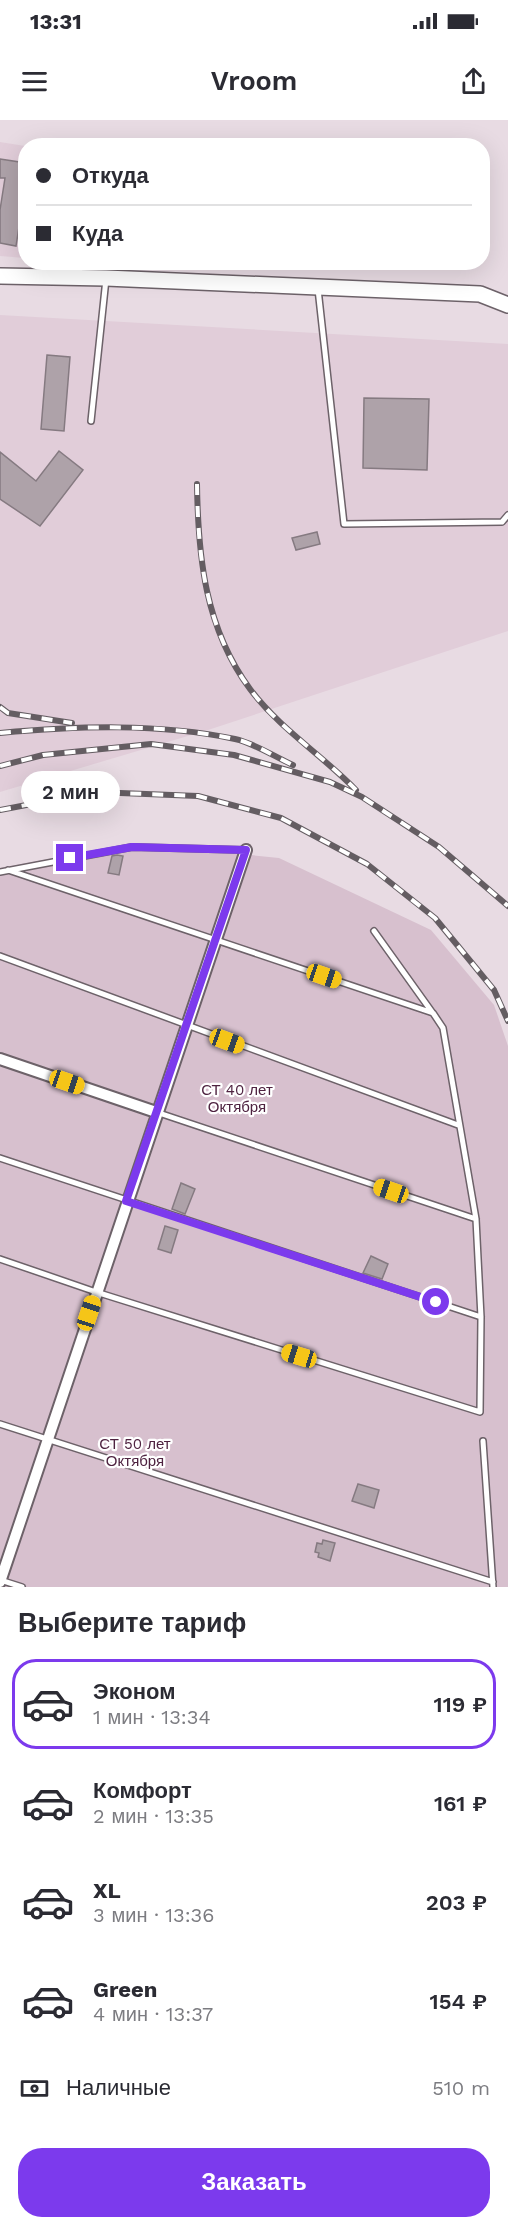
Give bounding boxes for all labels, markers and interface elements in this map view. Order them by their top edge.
text: 13:31 [30,9,82,34]
icon: menu [18,65,51,98]
text: Vroom [211,65,297,97]
icon: share [457,65,490,98]
text: Откуда [72,163,149,188]
text: Куда [72,221,123,246]
callout: 2 мин [20,771,119,813]
text: 2 мин [42,780,99,804]
route end [56,844,83,871]
car [304,962,344,990]
car [207,1026,247,1056]
car [47,1068,87,1096]
park label: СТ 40 лет Октября [201,1081,273,1116]
car [371,1177,411,1205]
route start [422,1288,449,1315]
car [75,1293,103,1333]
car [279,1342,319,1370]
park label: СТ 50 лет Октября [99,1435,171,1470]
text: Выберите тариф [18,1607,246,1639]
icon: car [21,1677,75,1731]
text: Эконом [93,1679,176,1704]
text: 119 ₽ [434,1692,487,1717]
text: 1 мин · 13:34 [93,1705,211,1729]
icon: car [21,1776,75,1830]
text: Комфорт [93,1778,192,1803]
text: 161 ₽ [434,1791,487,1816]
text: 2 мин · 13:35 [93,1804,214,1828]
icon: car [21,1875,75,1929]
text: XL [93,1878,121,1903]
text: 203 ₽ [426,1890,487,1915]
text: 3 мин · 13:36 [93,1903,214,1927]
icon: car [21,1974,75,2028]
text: Green [93,1977,157,2002]
text: 154 ₽ [430,1989,487,2014]
text: 4 мин · 13:37 [93,2002,213,2026]
icon: cash [18,2072,51,2105]
text: Наличные [66,2075,171,2100]
text: 510 m [432,2076,490,2100]
button: Заказать [18,2148,490,2217]

